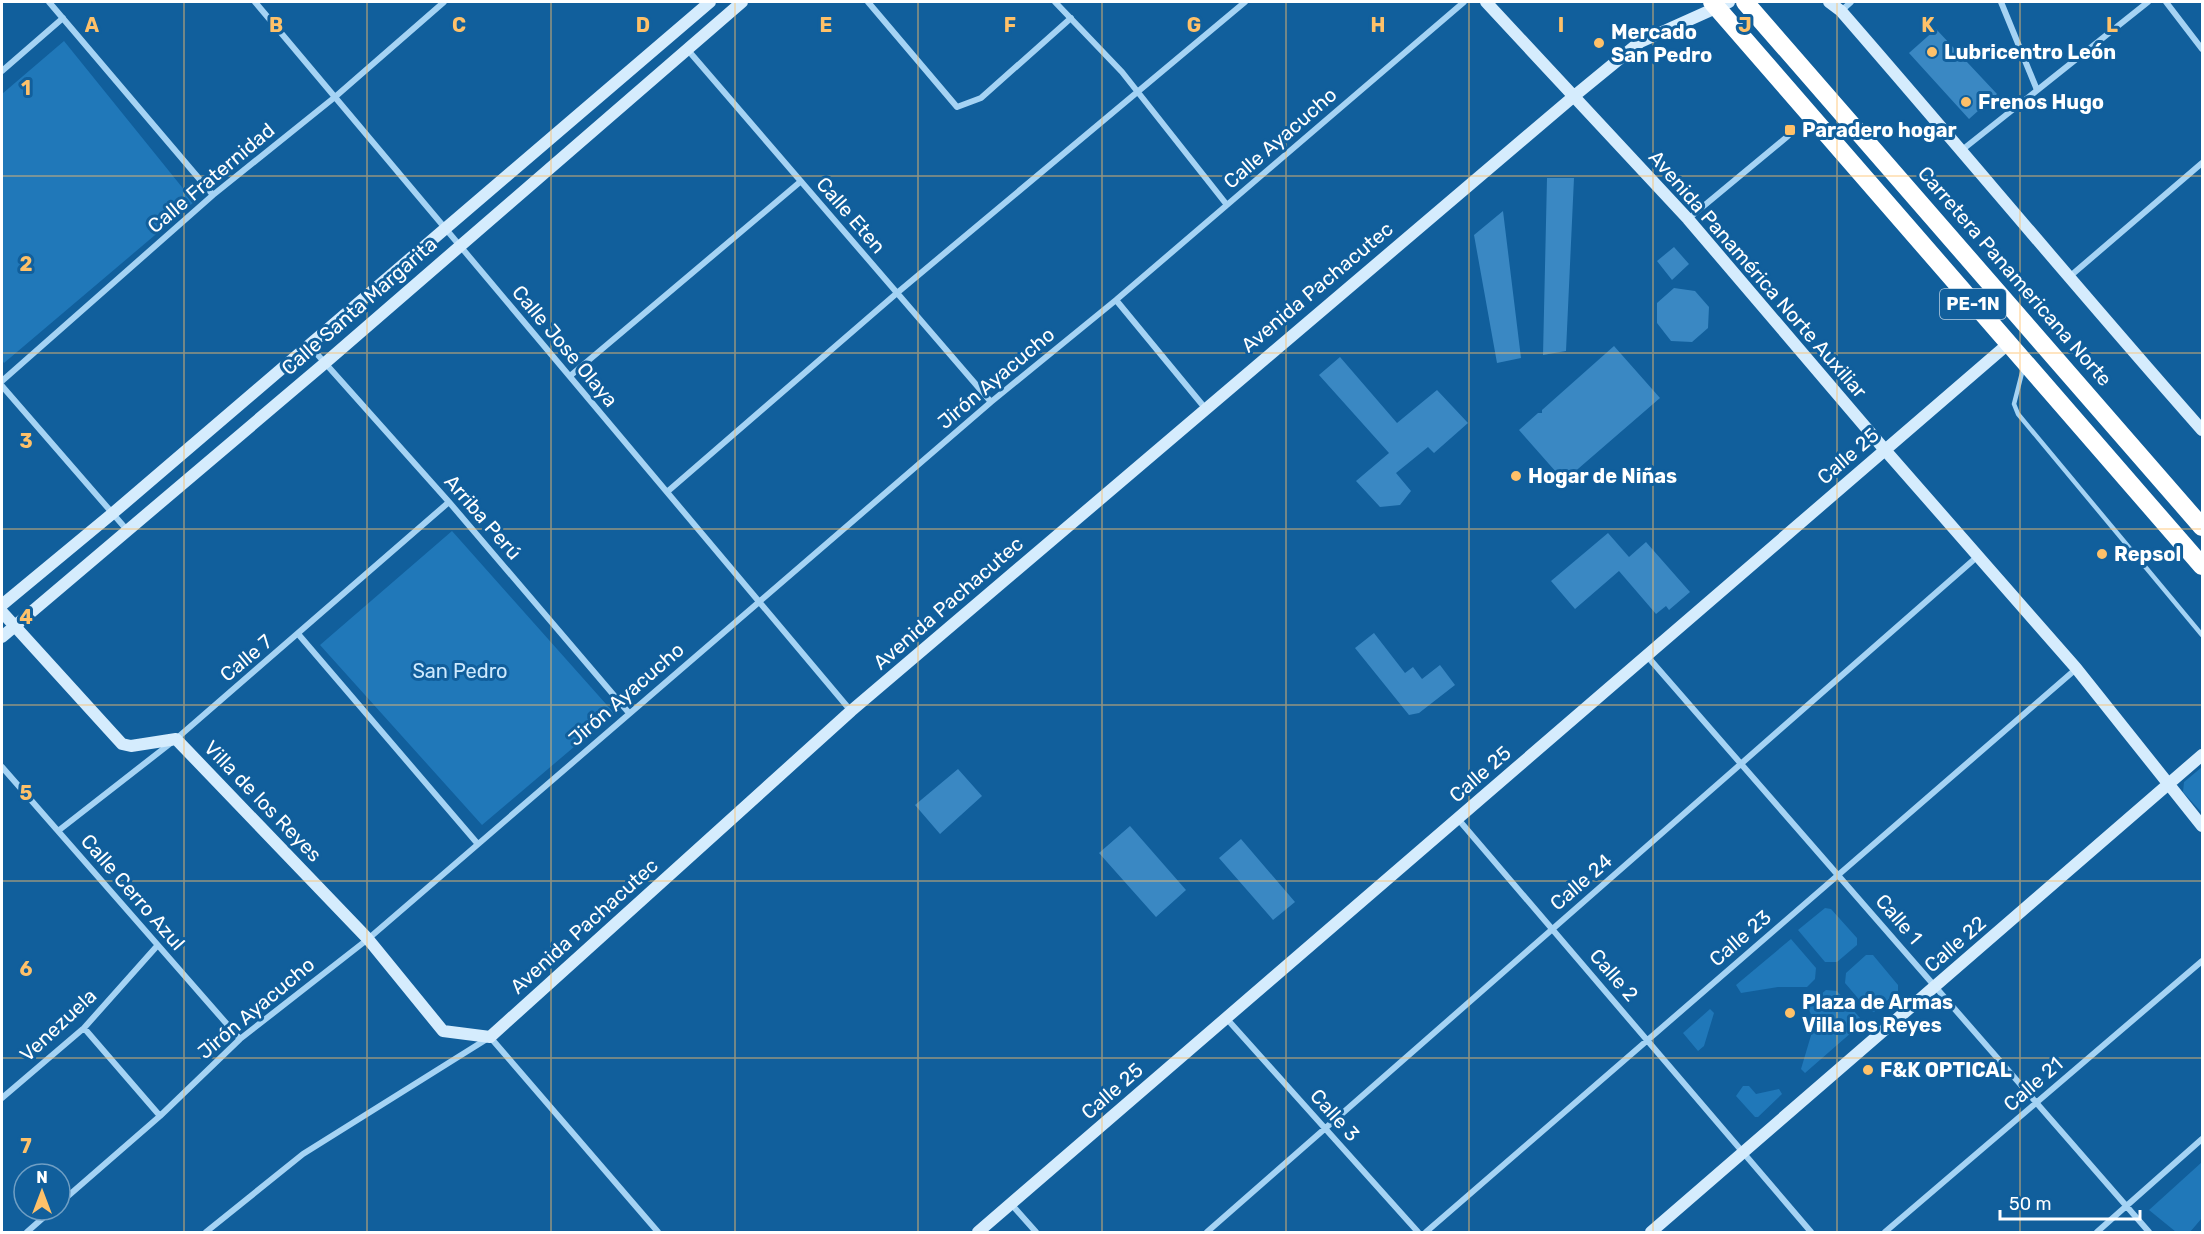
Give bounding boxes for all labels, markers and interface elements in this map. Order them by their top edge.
text: A [85,13,100,37]
text: B [269,13,283,37]
text: C [452,13,466,37]
text: D [636,13,650,37]
text: E [820,13,832,37]
text: F [1004,13,1016,37]
text: G [1187,13,1201,37]
text: H [1371,13,1385,37]
text: I [1558,13,1564,37]
text: J [1738,13,1752,37]
text: K [1921,13,1935,37]
text: L [2106,13,2118,37]
place label: Mercado San Pedro [1611,20,1712,67]
marker: Mercado San Pedro [1592,36,1606,50]
place label: Lubricentro León [1944,40,2116,64]
marker: Lubricentro León [1925,45,1939,59]
text: 1 [21,76,31,100]
street label: Calle Ayacucho [1219,82,1341,194]
place label: Frenos Hugo [1978,90,2104,114]
marker: Frenos Hugo [1959,95,1973,109]
street label: Calle Fraternidad [143,118,279,238]
place label: Paradero hogar [1802,118,1957,142]
marker: Paradero hogar [1783,123,1797,137]
street label: Avenida Panamérica Norte Auxiliar [1644,145,1872,403]
street label: Carretera Panamericana Norte [1913,161,2117,391]
street label: Calle Eten [811,172,891,258]
street label: Avenida Pachacutec [1236,217,1398,357]
street label: Calle Santa Margarita [276,232,442,380]
text: 2 [20,252,33,276]
street label: Calle Jose Olaya [507,280,623,412]
road number: PE-1N [1940,289,2006,319]
street label: Jirón Ayacucho [933,322,1059,434]
street label: Calle 25 [1812,423,1884,489]
text: 3 [19,429,33,453]
place label: Hogar de Niñas [1528,464,1677,488]
marker: Hogar de Niñas [1509,469,1523,483]
street label: Arriba Perú [440,470,526,564]
street label: Avenida Pachacutec [868,531,1028,675]
place label: Repsol [2114,542,2181,566]
marker: Repsol [2095,547,2109,561]
text: 4 [19,605,33,629]
street label: Calle 7 [215,629,277,687]
street label: Jirón Ayacucho [563,637,689,751]
park label: San Pedro [412,659,508,683]
street label: Villa de los Reyes [199,736,327,866]
street label: Calle 25 [1444,741,1516,807]
text: 5 [20,781,33,805]
street label: Calle Cerro Azul [76,829,190,955]
street label: Calle 24 [1545,849,1617,915]
street label: Avenida Pachacutec [505,853,663,999]
street label: Calle 1 [1871,889,1927,949]
street label: Calle 23 [1704,905,1776,971]
street label: Calle 22 [1919,911,1991,977]
street label: Calle 2 [1585,944,1643,1006]
street label: Jirón Ayacucho [193,952,319,1064]
text: 6 [19,957,33,981]
street label: Venezuela [15,984,101,1066]
place label: Plaza de Armas Villa los Reyes [1802,990,1953,1037]
marker: Plaza de Armas Villa los Reyes [1783,1006,1797,1020]
street label: Calle 21 [1999,1052,2067,1116]
street label: Calle 25 [1076,1058,1148,1124]
place label: F&K OPTICAL [1880,1058,2012,1082]
marker: F&K OPTICAL [1861,1063,1875,1077]
street label: Calle 3 [1305,1084,1365,1146]
text: 7 [20,1134,32,1158]
north arrow [12,1162,72,1222]
text: N [36,1168,48,1187]
scale bar [2000,1183,2140,1221]
text: 50 m [2009,1193,2052,1215]

